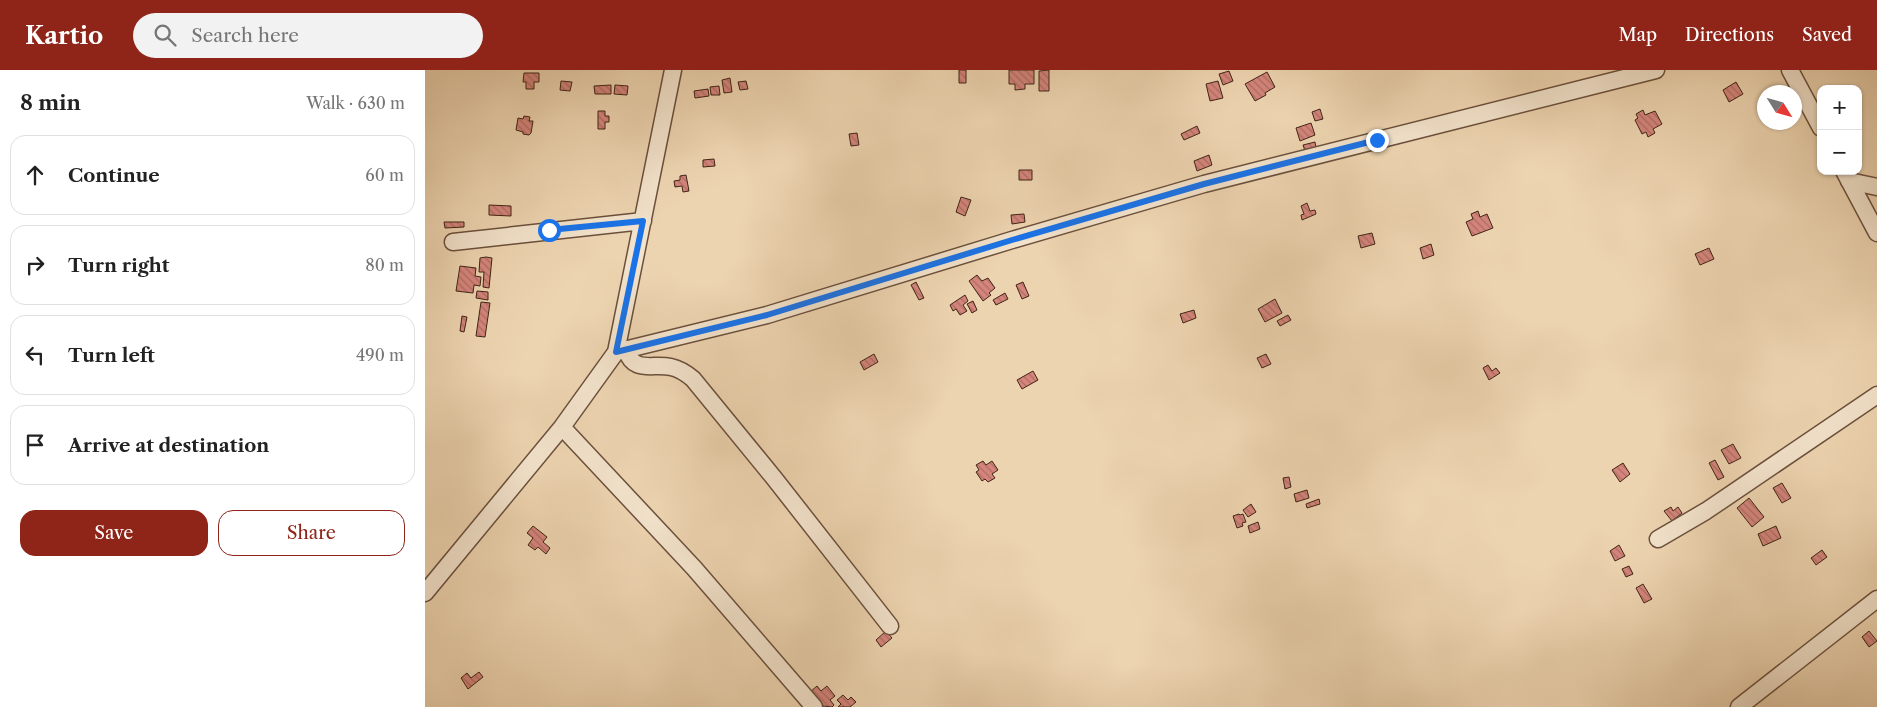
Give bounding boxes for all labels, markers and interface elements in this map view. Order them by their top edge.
search box [133,13,483,58]
text: Kartio [25,21,103,50]
icon: search [151,21,179,49]
text: Search here [191,24,299,47]
text: Map [1618,24,1657,46]
text: Directions [1685,24,1774,46]
text: Saved [1802,24,1852,46]
north arrow [1757,85,1802,130]
map controls [1817,85,1862,175]
button: + [1817,85,1862,130]
text: 8 min [20,90,81,115]
text: Walk · 630 m [306,93,405,113]
route end [1366,129,1389,152]
button: − [1817,130,1862,175]
icon: ahead [21,161,49,189]
text: Continue [68,164,160,187]
text: 60 m [365,165,404,185]
route start [538,219,561,242]
icon: right [21,251,49,279]
text: Turn right [68,254,169,277]
text: 80 m [365,255,404,275]
icon: left [21,341,49,369]
text: Turn left [68,344,155,367]
text: 490 m [356,345,404,365]
icon: arrive [21,431,49,459]
text: Arrive at destination [68,434,269,457]
button: Save [20,510,208,556]
button: Share [218,510,405,556]

